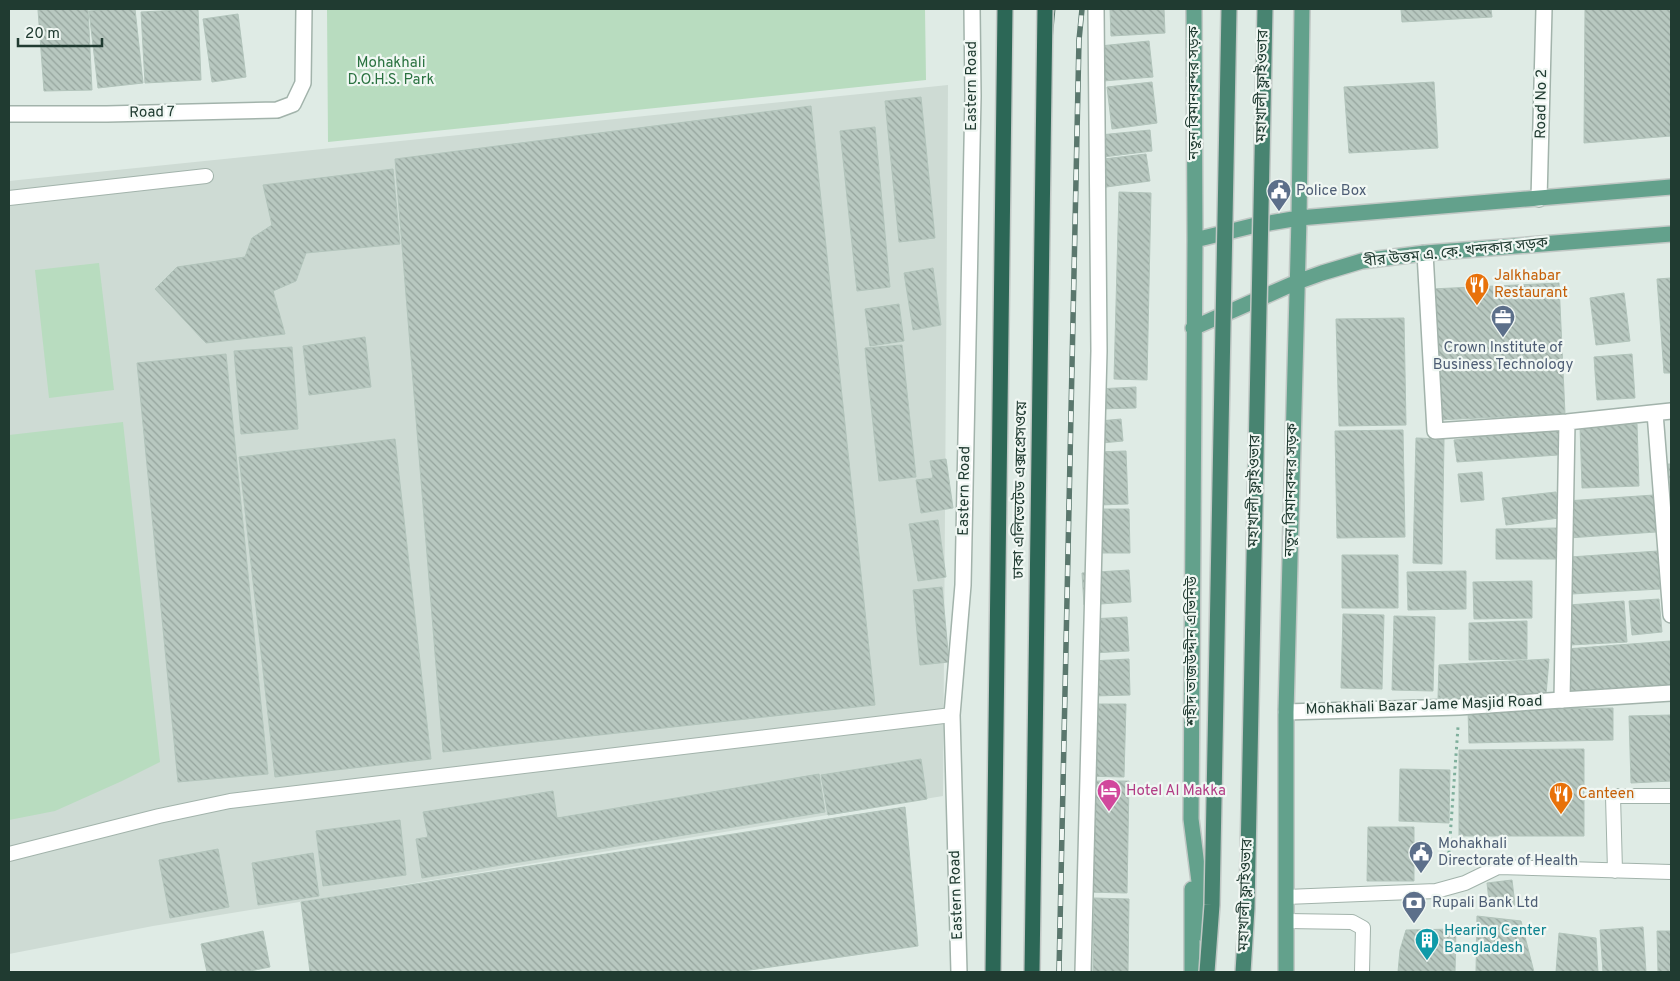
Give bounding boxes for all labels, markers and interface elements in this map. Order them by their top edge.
scale bar [18,15,101,47]
text: 20 m [25,25,60,44]
street label: নতুন বিমানবন্দর সড়ক [1185,25,1204,161]
street label: মহাখালী ফ্লাইওভার [1253,28,1274,144]
street label: Eastern Road [963,41,982,131]
park label: Mohakhali D.O.H.S. Park [348,54,434,90]
street label: Road No 2 [1532,69,1552,139]
street label: Road 7 [129,103,175,123]
public building icon: Police Box [1266,178,1292,212]
place label: Police Box [1296,182,1367,201]
street label: বীর উত্তম এ. কে. খন্দকার সড়ক [1362,234,1550,272]
place label: Jalkhabar Restaurant [1494,267,1568,303]
restaurant icon: Jalkhabar Restaurant [1464,272,1490,306]
office icon: Crown Institute of Business Technology [1490,304,1516,338]
place label: Crown Institute of Business Technology [1433,339,1573,375]
street label: ঢাকা এলিভেটেড এক্সপ্রেসওয়ে [1010,400,1032,580]
street label: নতুন বিমানবন্দর সড়ক [1281,422,1303,558]
street label: মহাখালী ফ্লাইওভার [1245,433,1266,549]
street label: Eastern Road [955,446,975,536]
street label: শহীদ তাজউদ্দীন এভিনিউ [1183,576,1202,727]
street label: Mohakhali Bazar Jame Masjid Road [1305,692,1543,720]
hotel icon: Hotel Al Makka [1096,778,1122,812]
restaurant icon: Canteen [1548,781,1574,815]
place label: Hotel Al Makka [1126,782,1226,801]
place label: Canteen [1578,785,1635,804]
place label: Mohakhali Directorate of Health [1438,835,1578,871]
street label: মহাখালী ফ্লাইওভার [1235,837,1257,953]
public building icon: Mohakhali Directorate of Health [1408,840,1434,874]
street label: Eastern Road [946,850,968,940]
bank icon: Rupali Bank Ltd [1401,890,1427,924]
place label: Rupali Bank Ltd [1432,894,1538,913]
place label: Hearing Center Bangladesh [1444,922,1547,958]
building icon: Hearing Center Bangladesh [1414,927,1440,961]

